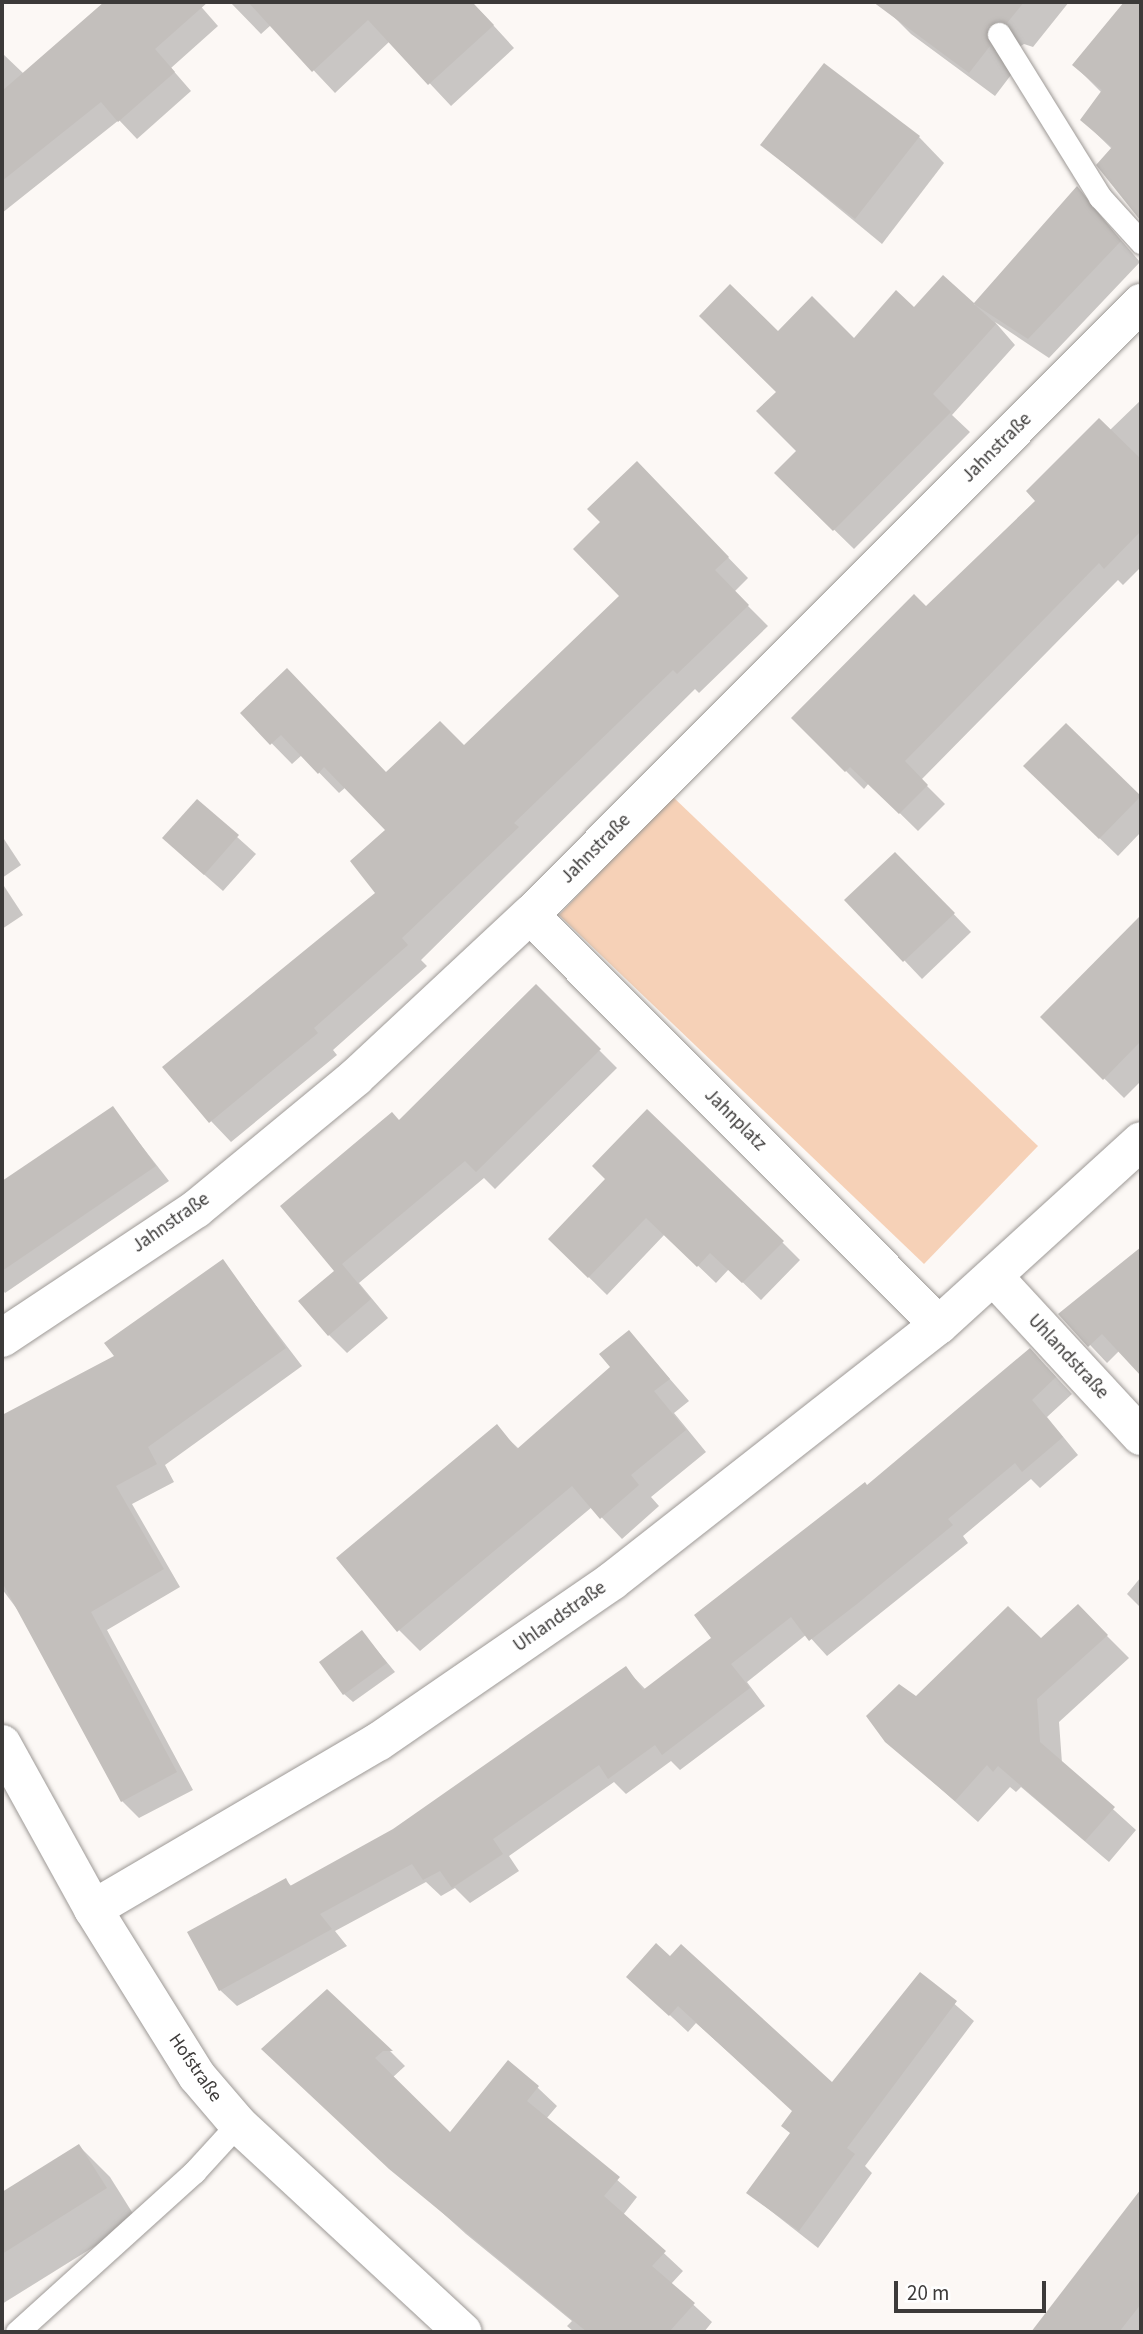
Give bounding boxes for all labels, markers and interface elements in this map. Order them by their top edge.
street label: Jahnstraße [957,408,1037,488]
street label: Jahnstraße [556,809,636,889]
street label: Jahnplatz [699,1084,771,1156]
street label: Jahnstraße [128,1188,214,1258]
street label: Uhlandstraße [1023,1310,1113,1404]
street label: Uhlandstraße [509,1577,611,1657]
street label: Hofstraße [163,2029,227,2107]
scale bar [898,2268,1050,2312]
text: 20 m [907,2278,949,2308]

